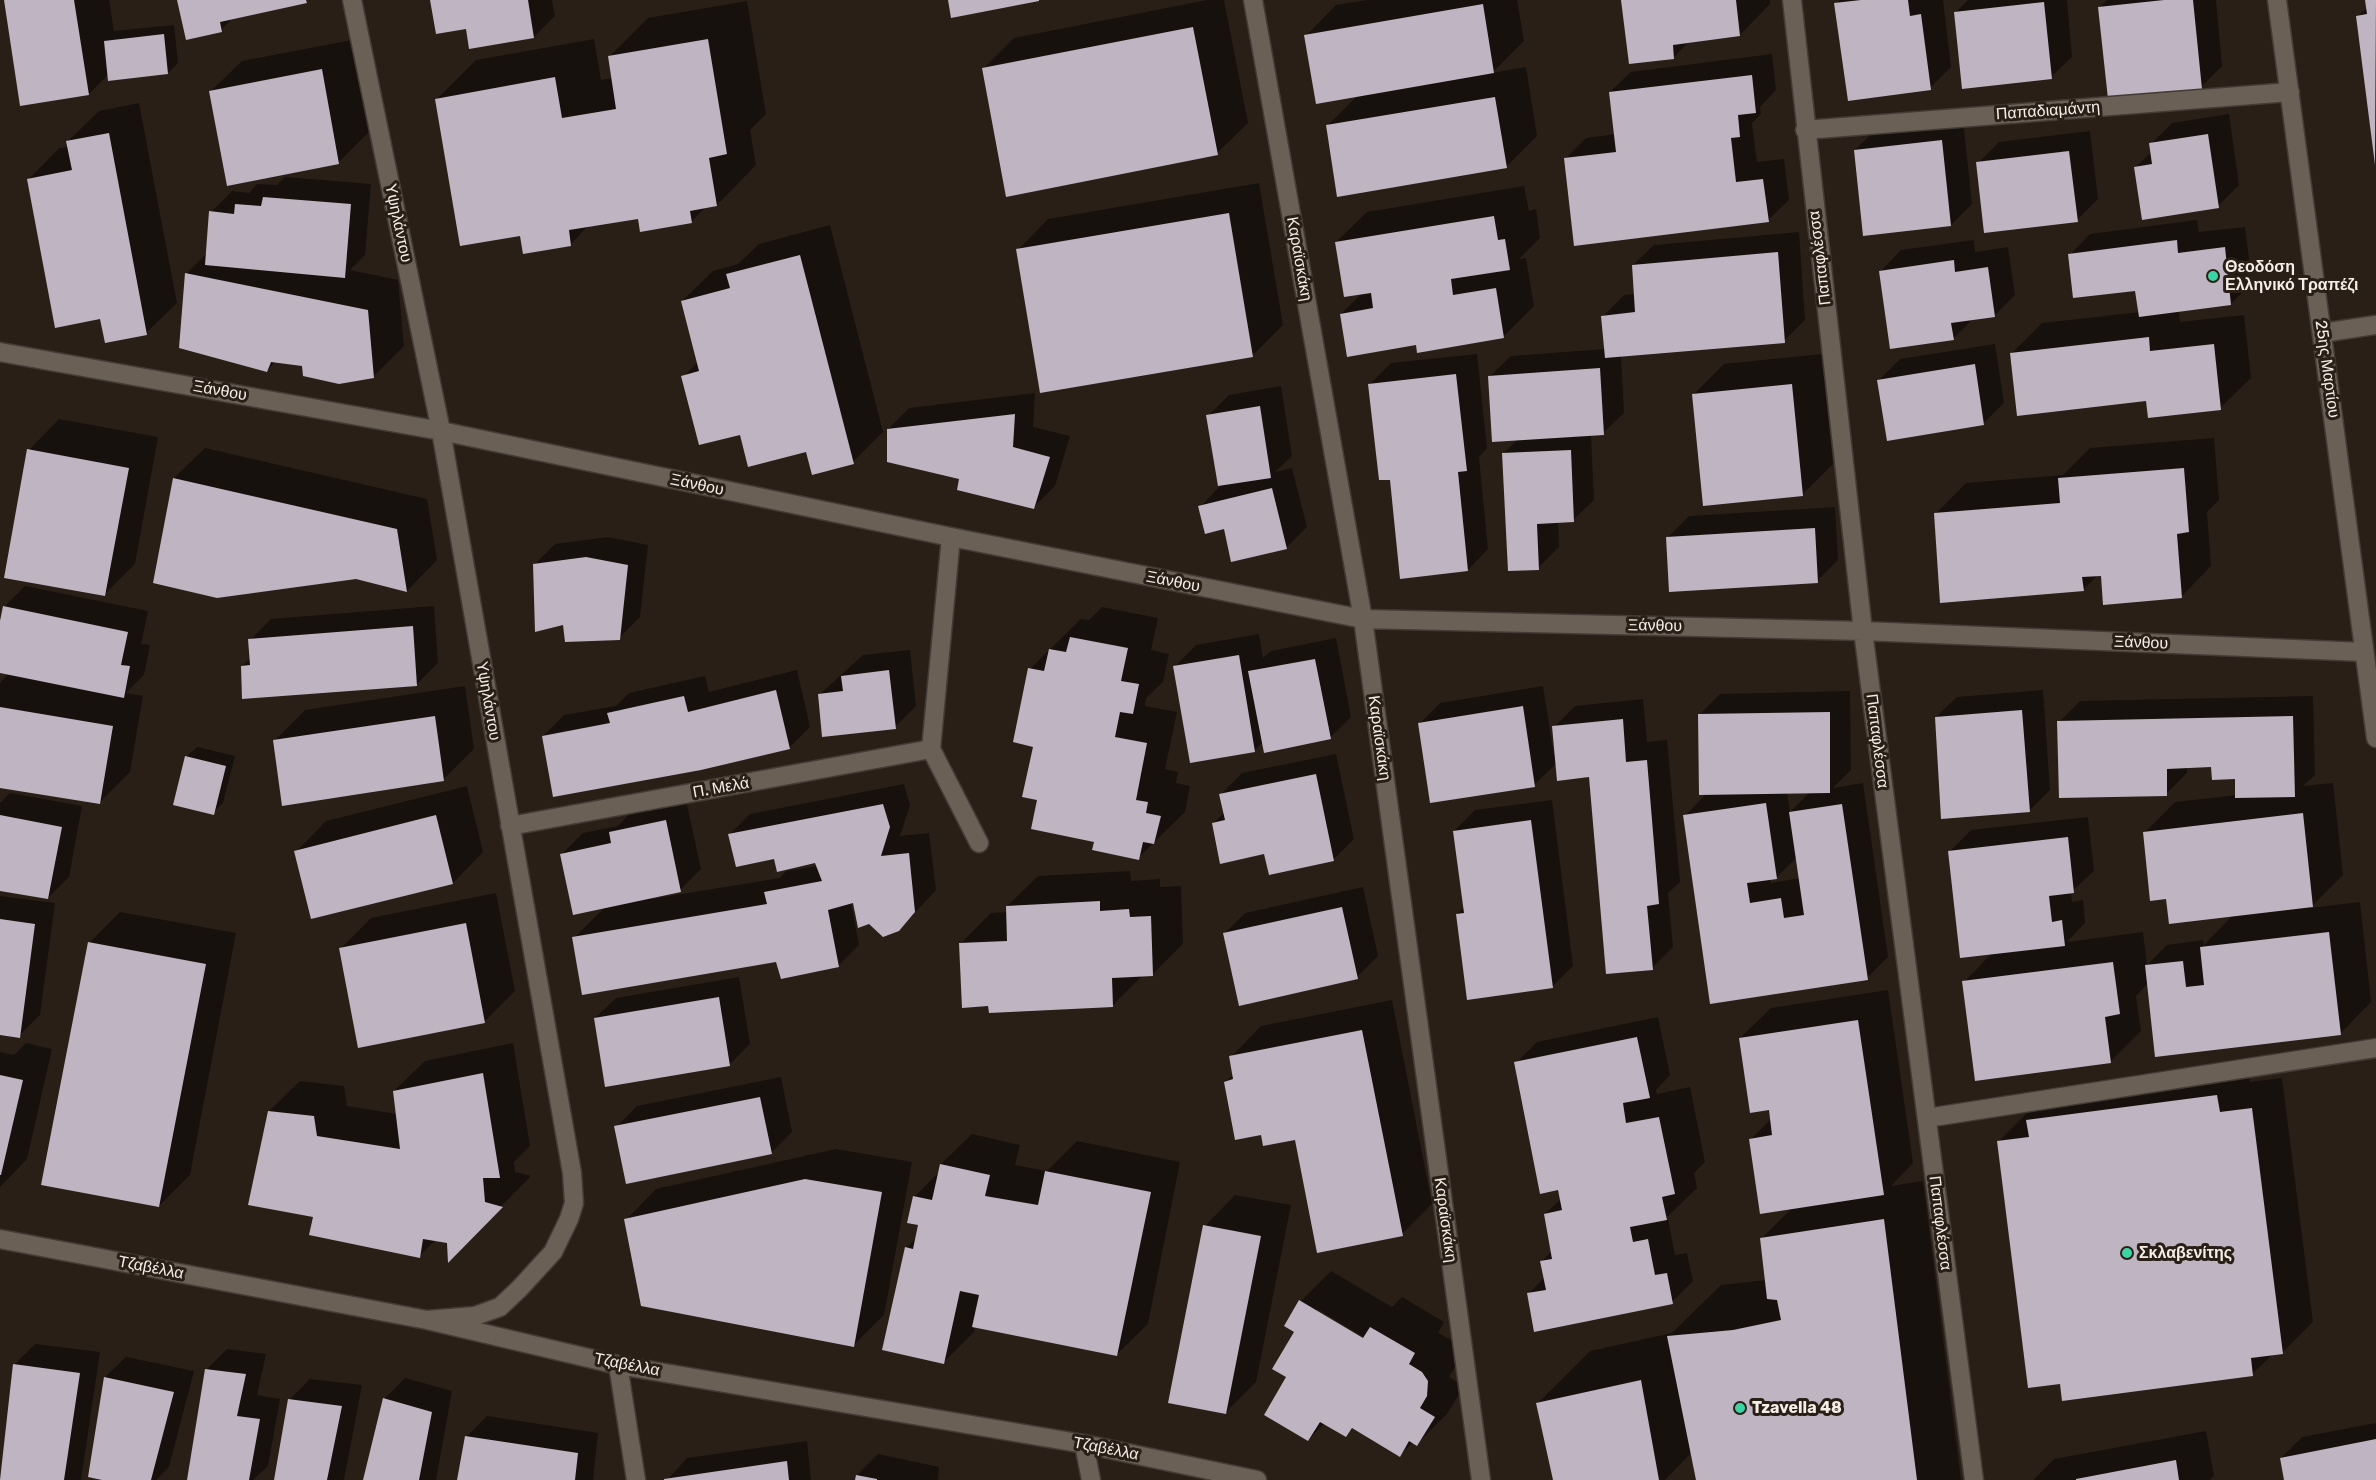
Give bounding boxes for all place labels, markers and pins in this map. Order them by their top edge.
place label: Θεοδόση Ελληνικό Τραπέζι [2225,257,2359,295]
marker: Θεοδόση Ελληνικό Τραπέζι [2206,269,2220,283]
place label: Σκλαβενίτης [2139,1243,2232,1263]
marker: Σκλαβενίτης [2120,1246,2134,1260]
place label: Tzavella 48 [1752,1398,1842,1418]
marker: Tzavella 48 [1733,1401,1747,1415]

